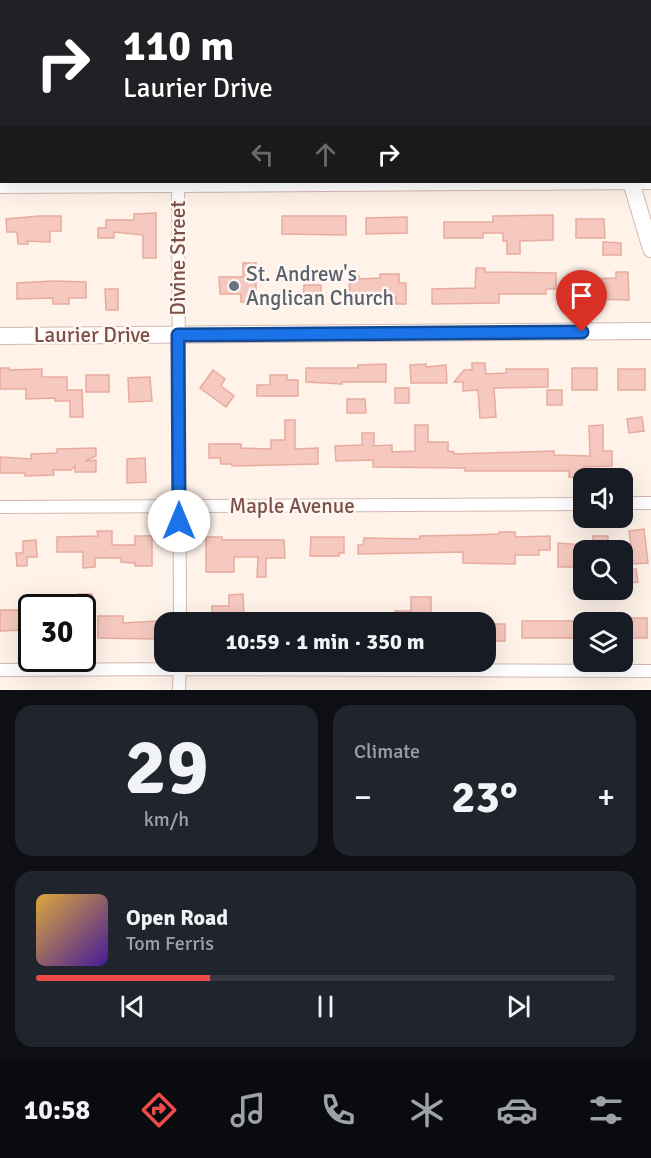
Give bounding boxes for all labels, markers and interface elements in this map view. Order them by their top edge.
text: 110 m [123,21,234,72]
icon: right [24,24,102,102]
text: Laurier Drive [123,72,273,105]
icon: left [246,138,279,171]
icon: ahead [309,138,342,171]
icon: right [372,138,405,171]
street label: Divine Street [165,200,191,316]
place label: St. Andrew's Anglican Church [246,261,394,311]
pin [556,270,607,332]
marker: St. Andrew's Anglican Church [227,279,241,293]
icon: arrive [565,279,598,312]
street label: Laurier Drive [34,322,150,348]
map controls [573,468,633,672]
button: sound [573,468,633,528]
position arrow [147,489,211,553]
street label: Maple Avenue [229,493,355,519]
button: search [573,540,633,600]
speed limit sign: 30 [18,594,96,672]
button: layers [573,612,633,672]
text: 10:59 · 1 min · 350 m [225,628,425,655]
text: 29 [124,720,209,816]
text: Climate [354,739,420,764]
text: 23° [451,770,518,825]
text: − [354,777,372,818]
text: + [597,777,615,818]
text: km/h [144,807,189,832]
text: Open Road [126,904,228,931]
text: Tom Ferris [126,931,214,956]
icon: previous [116,990,149,1023]
icon: pause [309,990,342,1023]
icon: next [502,990,535,1023]
icon: directions [138,1089,180,1131]
icon: music [227,1089,269,1131]
icon: phone [317,1089,359,1131]
icon: climate [406,1089,448,1131]
icon: car [496,1089,538,1131]
icon: filters [585,1089,627,1131]
text: 10:58 [24,1094,90,1127]

